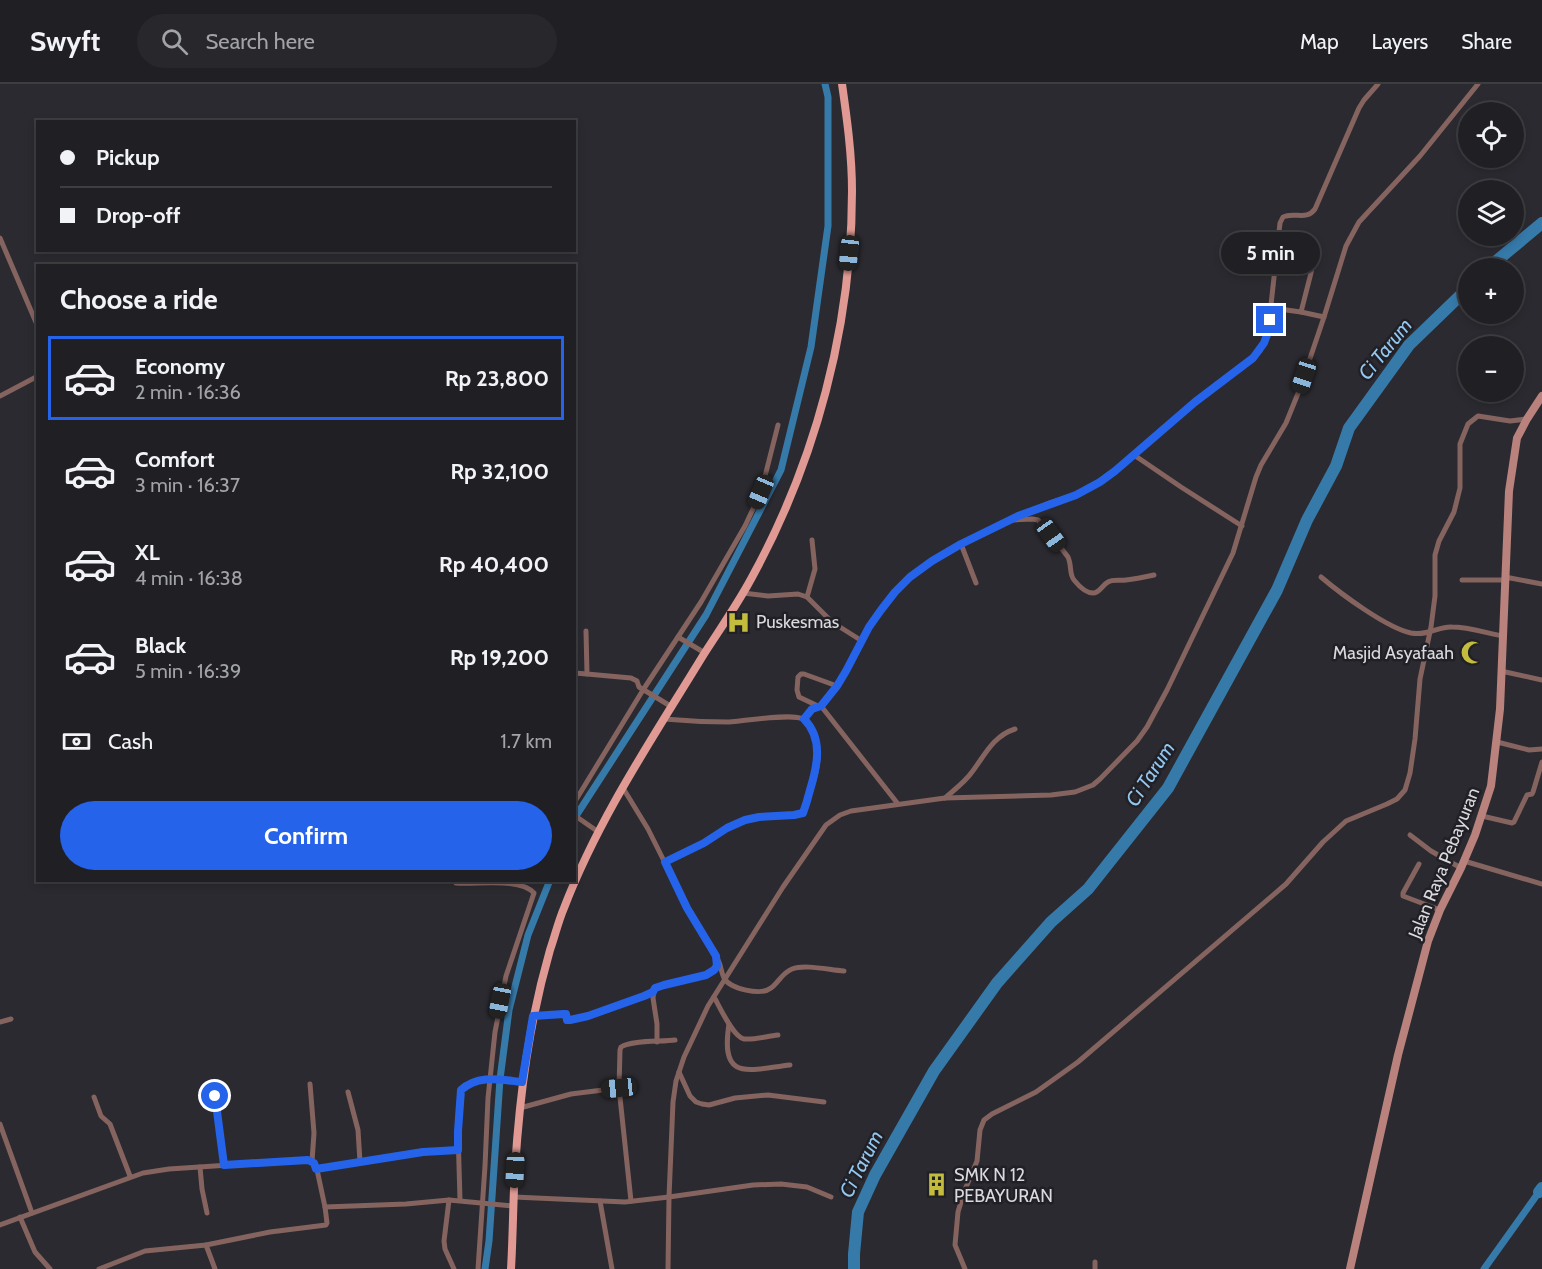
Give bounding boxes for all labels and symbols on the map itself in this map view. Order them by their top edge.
callout: 5 min [1220,233,1320,275]
car [838,234,860,272]
route end [1256,306,1283,333]
water label: Ci Tarum [1353,314,1417,384]
car [1290,356,1318,396]
car [746,472,776,512]
car [1033,515,1069,555]
hospital icon: Puskesmas [725,609,751,635]
place label: Puskesmas [756,611,839,633]
mosque icon: Masjid Asyafaah [1459,640,1485,666]
place label: Masjid Asyafaah [1333,642,1454,664]
water label: Ci Tarum [1120,737,1180,811]
street label: Jalan Raya Pebayuran [1403,784,1484,943]
car [488,982,512,1020]
car [600,1077,638,1099]
route start [201,1082,228,1109]
water label: Ci Tarum [834,1127,888,1201]
car [505,1152,525,1188]
place label: SMK N 12 PEBAYURAN [954,1164,1053,1207]
building icon: SMK N 12 PEBAYURAN [923,1172,949,1198]

